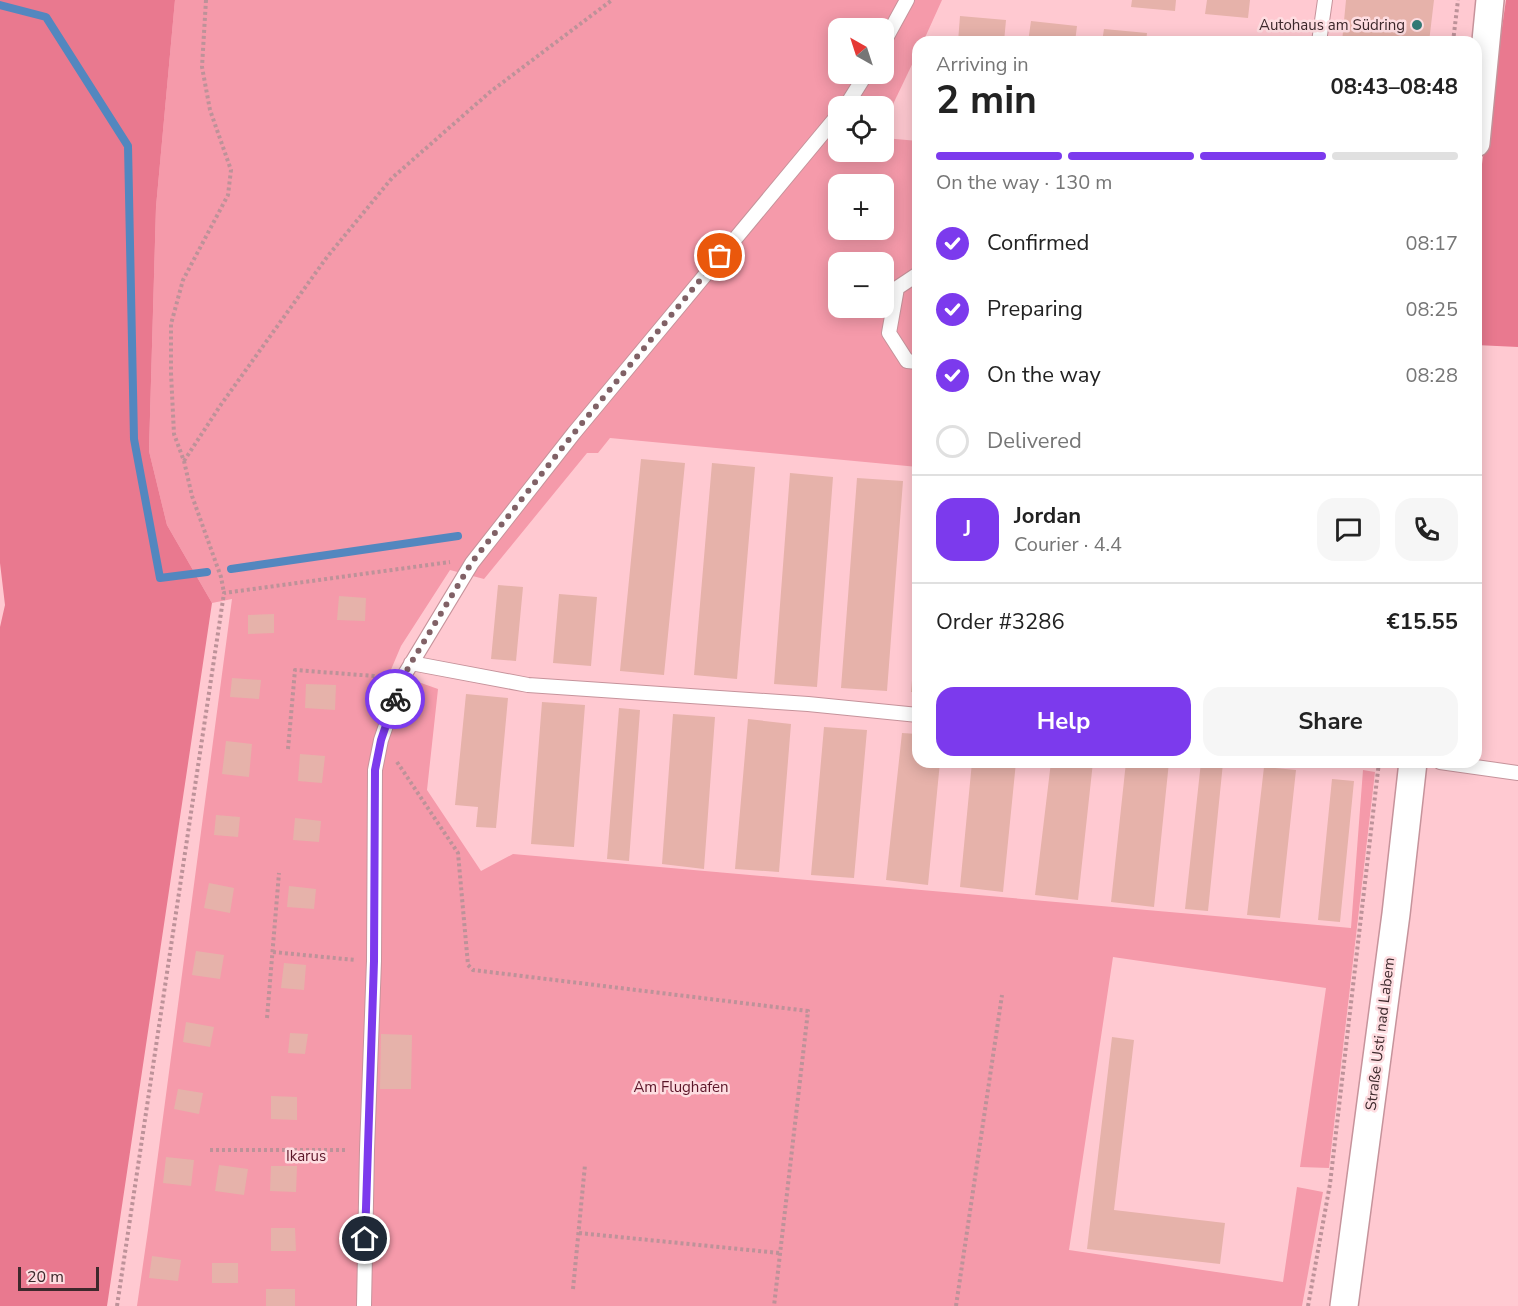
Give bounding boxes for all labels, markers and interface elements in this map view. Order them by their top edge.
place label: Autohaus am Südring [1259,15,1405,35]
north arrow [828,18,894,84]
map controls [828,18,894,318]
marker: Autohaus am Südring [1410,18,1424,32]
text: Arriving in [936,51,1029,78]
text: 08:43–08:48 [1330,72,1458,102]
text: 2 min [936,74,1037,127]
button: locate [828,96,894,162]
text: On the way · 130 m [936,169,1112,196]
button: + [828,174,894,240]
icon: check [936,227,969,260]
text: Confirmed [987,228,1089,258]
pin [694,230,745,281]
text: 08:17 [1405,230,1458,257]
icon: bag [703,239,736,272]
button: − [828,252,894,318]
icon: check [936,293,969,326]
text: Preparing [987,294,1083,324]
text: 08:25 [1405,296,1458,323]
icon: check [936,359,969,392]
text: On the way [987,360,1101,390]
text: 08:28 [1405,362,1458,389]
text: Delivered [987,426,1082,456]
button: chat [1317,498,1380,561]
button: phone [1395,498,1458,561]
text: Jordan [1014,501,1081,531]
text: J [964,514,971,544]
text: Courier · 4.4 [1014,531,1122,558]
text: Order #3286 [936,607,1065,637]
text: €15.55 [1387,607,1458,637]
courier [365,669,425,729]
icon: bike [379,683,412,716]
button: Help [936,687,1191,756]
button: Share [1203,687,1458,756]
street label: Straße Usti nad Labem [1361,956,1399,1112]
park label: Am Flughafen [633,1077,729,1097]
park label: Ikarus [286,1146,326,1166]
pin [339,1213,390,1264]
icon: home [348,1222,381,1255]
scale bar [18,1264,99,1292]
text: 20 m [27,1266,64,1288]

